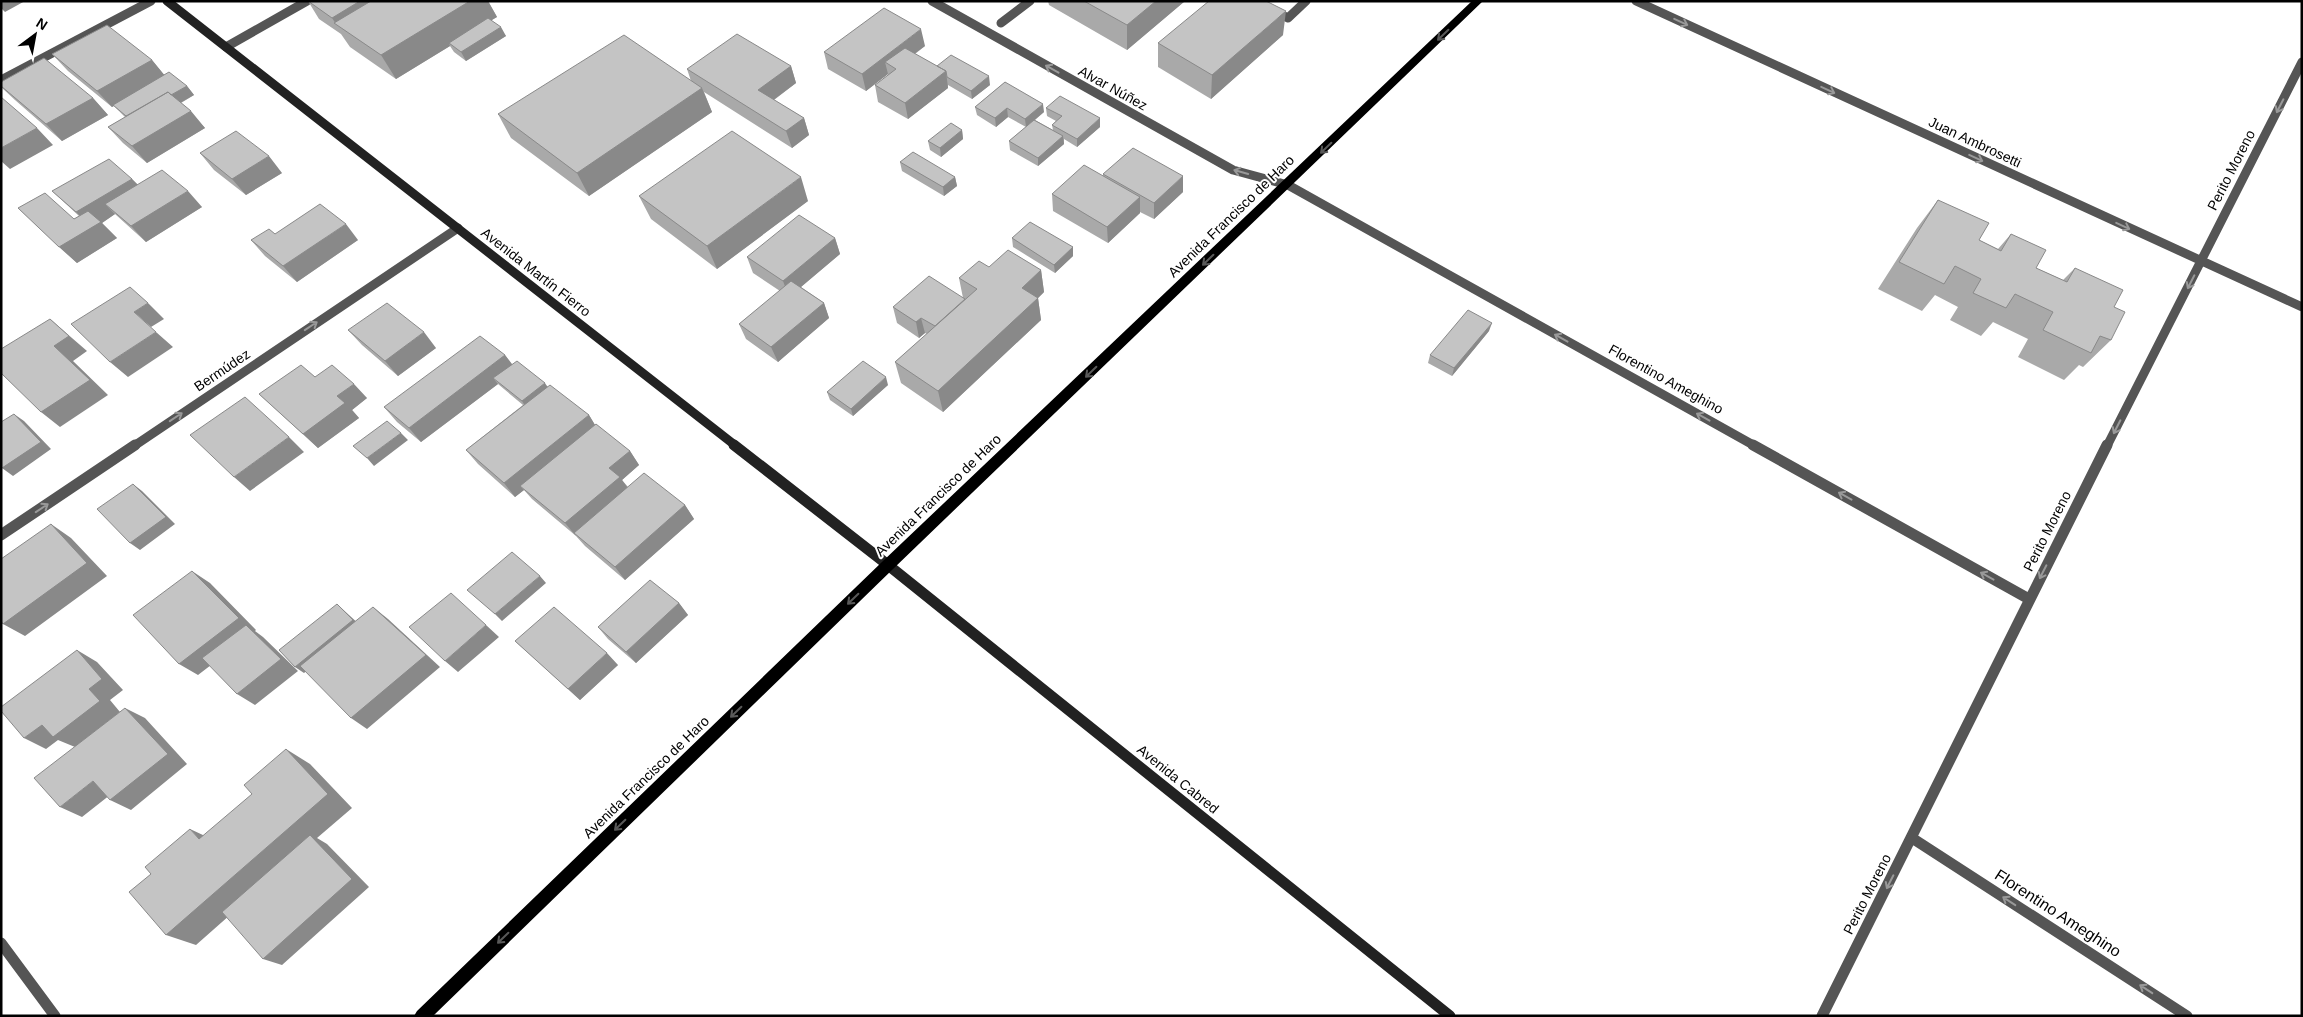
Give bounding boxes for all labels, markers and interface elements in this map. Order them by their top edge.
north arrow [10,10,60,60]
text: N [33,15,50,33]
one-way arrow [1673,17,1688,27]
one-way arrow [1436,29,1449,41]
one-way arrow [1046,63,1060,73]
street label: Alvar Núñez [1076,63,1150,113]
one-way arrow [1820,85,1835,95]
one-way arrow [2275,98,2284,113]
street label: Juan Ambrosetti [1926,114,2024,170]
street label: Perito Moreno [2204,127,2258,213]
one-way arrow [1320,142,1332,154]
street label: Avenida Francisco de Haro [1165,152,1297,280]
one-way arrow [1968,153,1983,163]
one-way arrow [1233,166,1249,176]
one-way arrow [2115,222,2130,231]
street label: Avenida Martín Fierro [478,224,594,320]
one-way arrow [1202,254,1215,266]
one-way arrow [2186,274,2195,289]
one-way arrow [304,321,318,331]
one-way arrow [1554,333,1569,342]
street label: Florentino Ameghino [1606,341,1726,417]
street label: Bermúdez [191,346,253,394]
one-way arrow [1084,366,1097,378]
one-way arrow [169,412,183,422]
one-way arrow [1696,412,1711,421]
one-way arrow [2112,419,2121,434]
street label: Avenida Francisco de Haro [872,431,1004,559]
street label: Perito Moreno [2020,488,2074,574]
one-way arrow [1838,491,1853,501]
one-way arrow [34,503,48,513]
one-way arrow [2038,564,2047,579]
one-way arrow [1980,570,1994,580]
one-way arrow [847,593,859,605]
one-way arrow [730,706,743,718]
street label: Avenida Francisco de Haro [580,713,712,841]
street label: Avenida Cabred [1134,741,1222,817]
one-way arrow [613,819,626,831]
street label: Perito Moreno [1840,851,1894,937]
street label: Florentino Ameghino [1992,866,2124,960]
one-way arrow [1885,874,1894,889]
one-way arrow [2003,896,2017,906]
one-way arrow [497,932,509,944]
one-way arrow [2139,984,2153,995]

